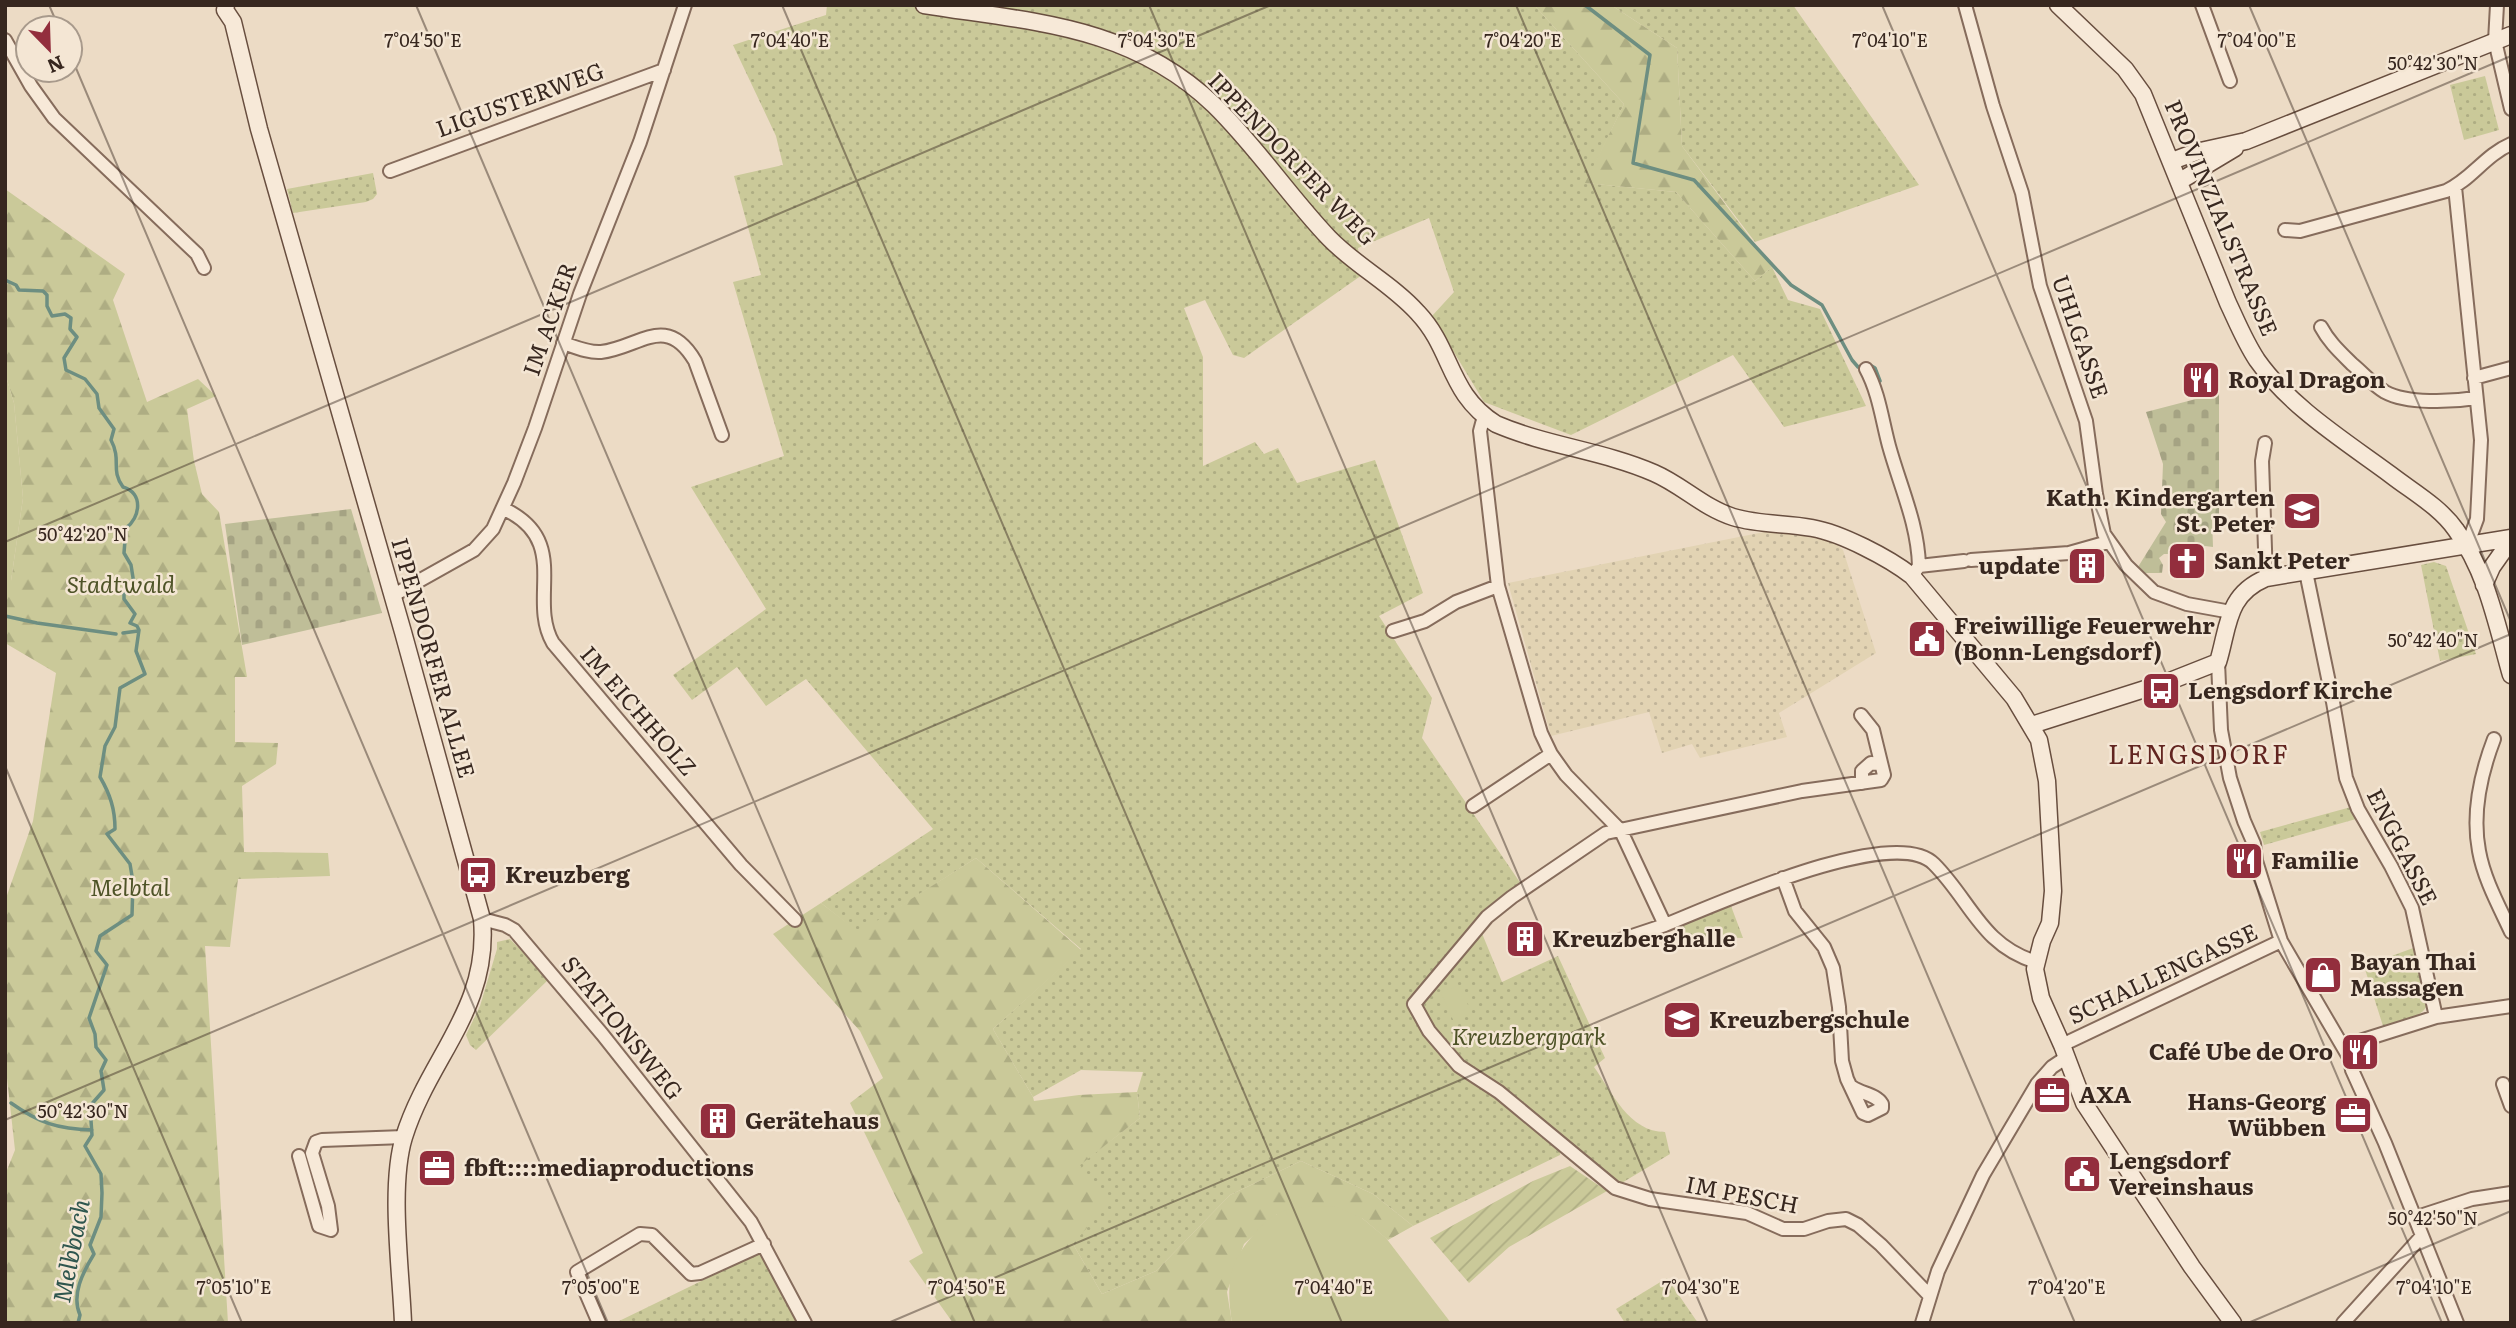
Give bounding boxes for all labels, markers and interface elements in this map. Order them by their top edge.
north arrow [14,14,84,84]
text: 7°04'50"E [384,26,462,53]
text: 7°04'40"E [751,26,829,53]
text: 7°04'30"E [1118,26,1196,53]
text: 7°04'20"E [1484,26,1562,53]
text: 7°04'10"E [1852,26,1928,53]
text: 7°04'00"E [2218,26,2296,53]
text: 50°42'30"N [2388,49,2478,76]
text: N [43,50,69,82]
street label: LIGUSTERWEG [430,52,608,144]
street label: IPPENDORFER WEG [1201,63,1385,252]
street label: PROVINZIALSTRASSE [2158,94,2288,341]
street label: IM ACKER [513,257,584,380]
street label: UHLGASSE [2045,270,2119,403]
restaurant icon: Royal Dragon [2180,359,2222,401]
place label: Royal Dragon [2228,361,2386,395]
place label: Kath. Kindergarten St. Peter [2046,479,2276,539]
school or university icon: Kath. Kindergarten St. Peter [2281,490,2323,532]
text: 50°42'20"N [38,520,128,547]
street label: IPPENDORFER ALLEE [384,533,485,781]
church icon: Sankt Peter [2166,540,2208,582]
place label: Sankt Peter [2214,542,2350,576]
building icon: update [2066,545,2108,587]
place label: update [1979,547,2060,581]
park label: Stadtwald [67,566,176,600]
place label: Freiwillige Feuerwehr (Bonn-Lengsdorf) [1954,607,2215,667]
public building icon: Freiwillige Feuerwehr (Bonn-Lengsdorf) [1906,618,1948,660]
text: 50°42'40"N [2387,626,2479,653]
street label: IM EICHHOLZ [573,637,706,782]
bus stop icon: Lengsdorf Kirche [2140,670,2182,712]
place label: Lengsdorf Kirche [2188,672,2393,706]
district label: LENGSDORF [2108,733,2290,772]
street label: ENGGASSE [2360,782,2448,911]
restaurant icon: Familie [2223,840,2265,882]
place label: Familie [2271,842,2359,876]
bus stop icon: Kreuzberg [457,854,499,896]
place label: Kreuzberg [505,856,631,890]
park label: Melbtal [90,869,170,903]
street label: SCHALLENGASSE [2062,913,2262,1031]
building icon: Kreuzberghalle [1504,918,1546,960]
place label: Kreuzberghalle [1552,920,1735,954]
place label: Bayan Thai Massagen [2350,943,2476,1003]
street label: STATIONSWEG [555,947,692,1106]
shop icon: Bayan Thai Massagen [2302,954,2344,996]
school or university icon: Kreuzbergschule [1661,999,1703,1041]
place label: Kreuzbergschule [1709,1001,1910,1035]
park label: Kreuzbergpark [1452,1018,1607,1052]
restaurant icon: Café Ube de Oro [2339,1031,2381,1073]
place label: Café Ube de Oro [2149,1033,2333,1067]
office icon: AXA [2031,1074,2073,1116]
place label: AXA [2079,1076,2132,1110]
place label: Hans-Georg Wübben [2187,1083,2327,1143]
office icon: Hans-Georg Wübben [2332,1094,2374,1136]
text: 50°42'30"N [38,1097,128,1124]
building icon: Gerätehaus [697,1100,739,1142]
place label: Gerätehaus [745,1102,879,1136]
place label: Lengsdorf Vereinshaus [2109,1142,2254,1202]
office icon: fbft::::mediaproductions [416,1147,458,1189]
place label: fbft::::mediaproductions [464,1149,754,1183]
public building icon: Lengsdorf Vereinshaus [2061,1153,2103,1195]
street label: IM PESCH [1683,1165,1802,1221]
water label: Melbbach [42,1196,97,1305]
text: 50°42'50"N [2388,1204,2478,1231]
text: 7°05'10"E [197,1273,271,1300]
text: 7°05'00"E [562,1273,640,1300]
text: 7°04'50"E [928,1273,1006,1300]
text: 7°04'40"E [1295,1273,1373,1300]
text: 7°04'30"E [1662,1273,1740,1300]
text: 7°04'20"E [2028,1273,2106,1300]
text: 7°04'10"E [2396,1273,2472,1300]

